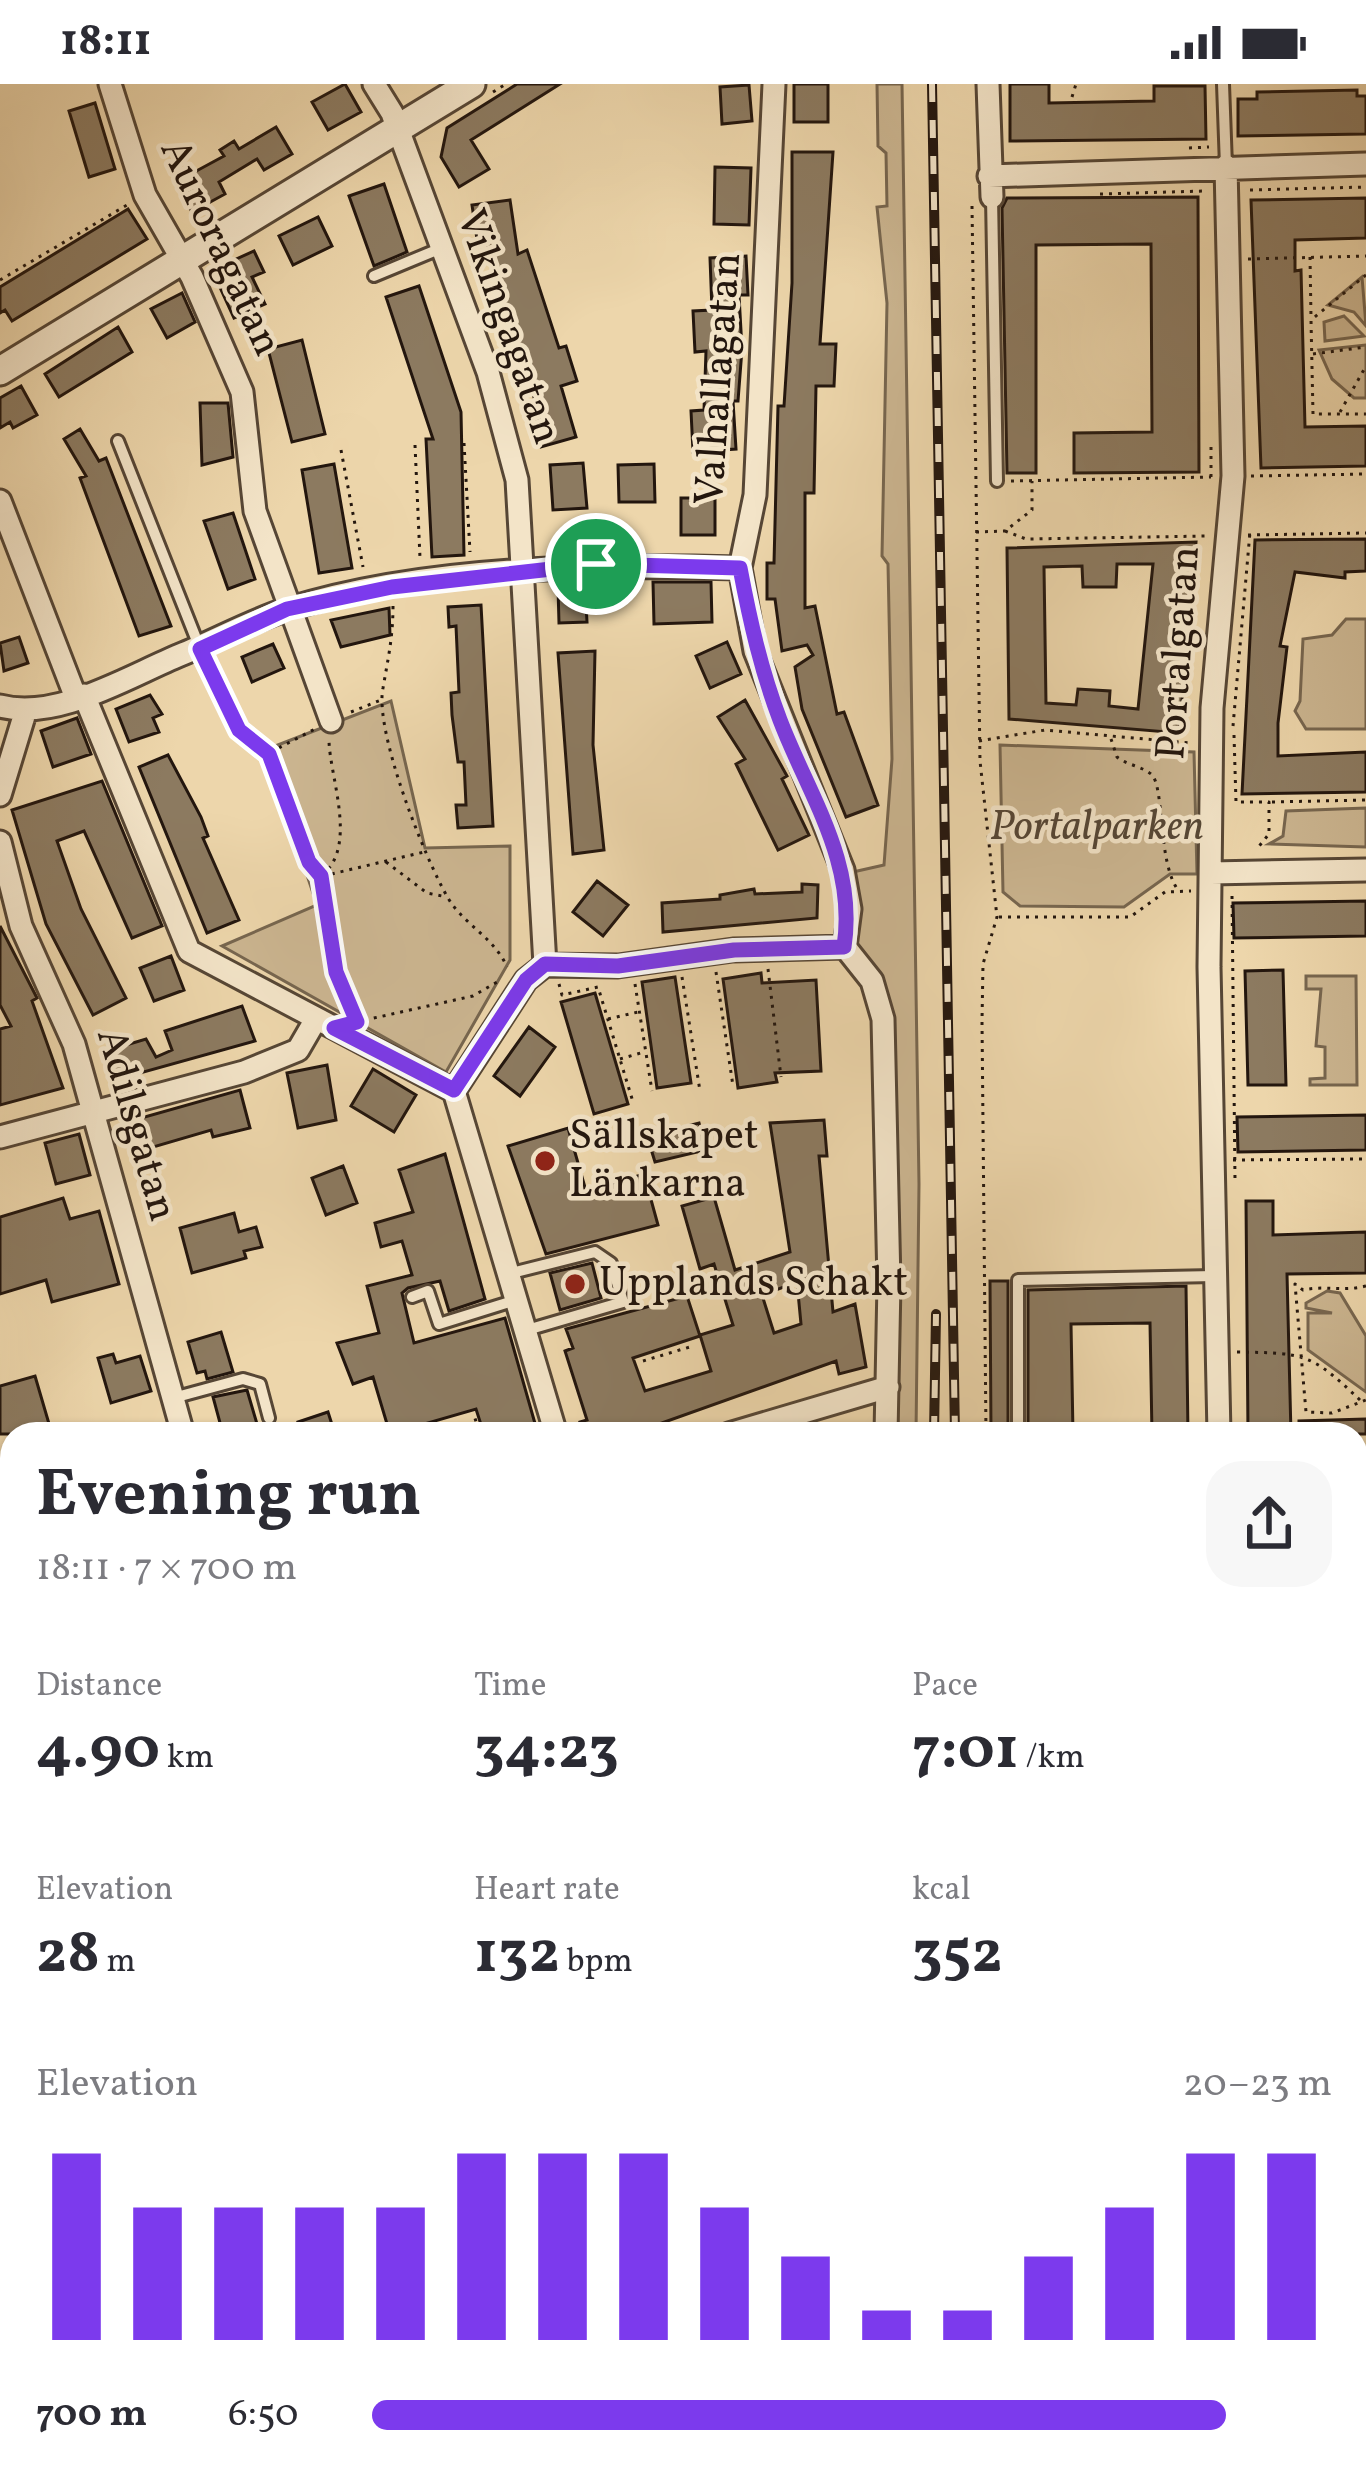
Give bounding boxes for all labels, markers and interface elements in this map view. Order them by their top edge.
text: 18:11 [60,11,152,74]
street label: Auroragatan [143,130,295,366]
street label: Vikingagatan [439,202,575,452]
street label: Valhallagatan [682,251,758,507]
pin [545,513,647,615]
icon: arrive [563,531,629,597]
street label: Portalgatan [1143,544,1217,762]
park label: Portalparken [990,799,1204,858]
street label: Adilsgatan [79,1022,191,1228]
place label: Sällskapet Länkarna [569,1108,759,1215]
marker: Sällskapet Länkarna [532,1148,558,1174]
place label: Upplands Schakt [599,1255,908,1314]
marker: Upplands Schakt [562,1271,588,1297]
text: Evening run [36,1451,422,1543]
button: share [1206,1461,1332,1587]
text: 18:11 · 7 × 700 m [36,1542,297,1596]
text: Distance [36,1664,162,1710]
text: Time [474,1664,546,1710]
text: Pace [912,1664,978,1710]
text: 4.90 [36,1710,160,1793]
text: 34:23 [474,1710,619,1793]
text: 7:01 [912,1710,1019,1793]
text: km [160,1736,214,1782]
text: /km [1019,1736,1085,1782]
text: Elevation [36,1868,173,1914]
text: Heart rate [474,1868,620,1914]
text: kcal [912,1868,971,1914]
text: 28 [36,1914,100,1997]
text: 132 [474,1914,560,1997]
text: 352 [912,1914,1003,1997]
text: m [100,1940,136,1986]
text: bpm [560,1940,633,1986]
text: Elevation [36,2058,198,2112]
text: 20–23 m [1183,2058,1332,2112]
text: 700 m [36,2388,147,2442]
text: 6:50 [228,2388,298,2442]

